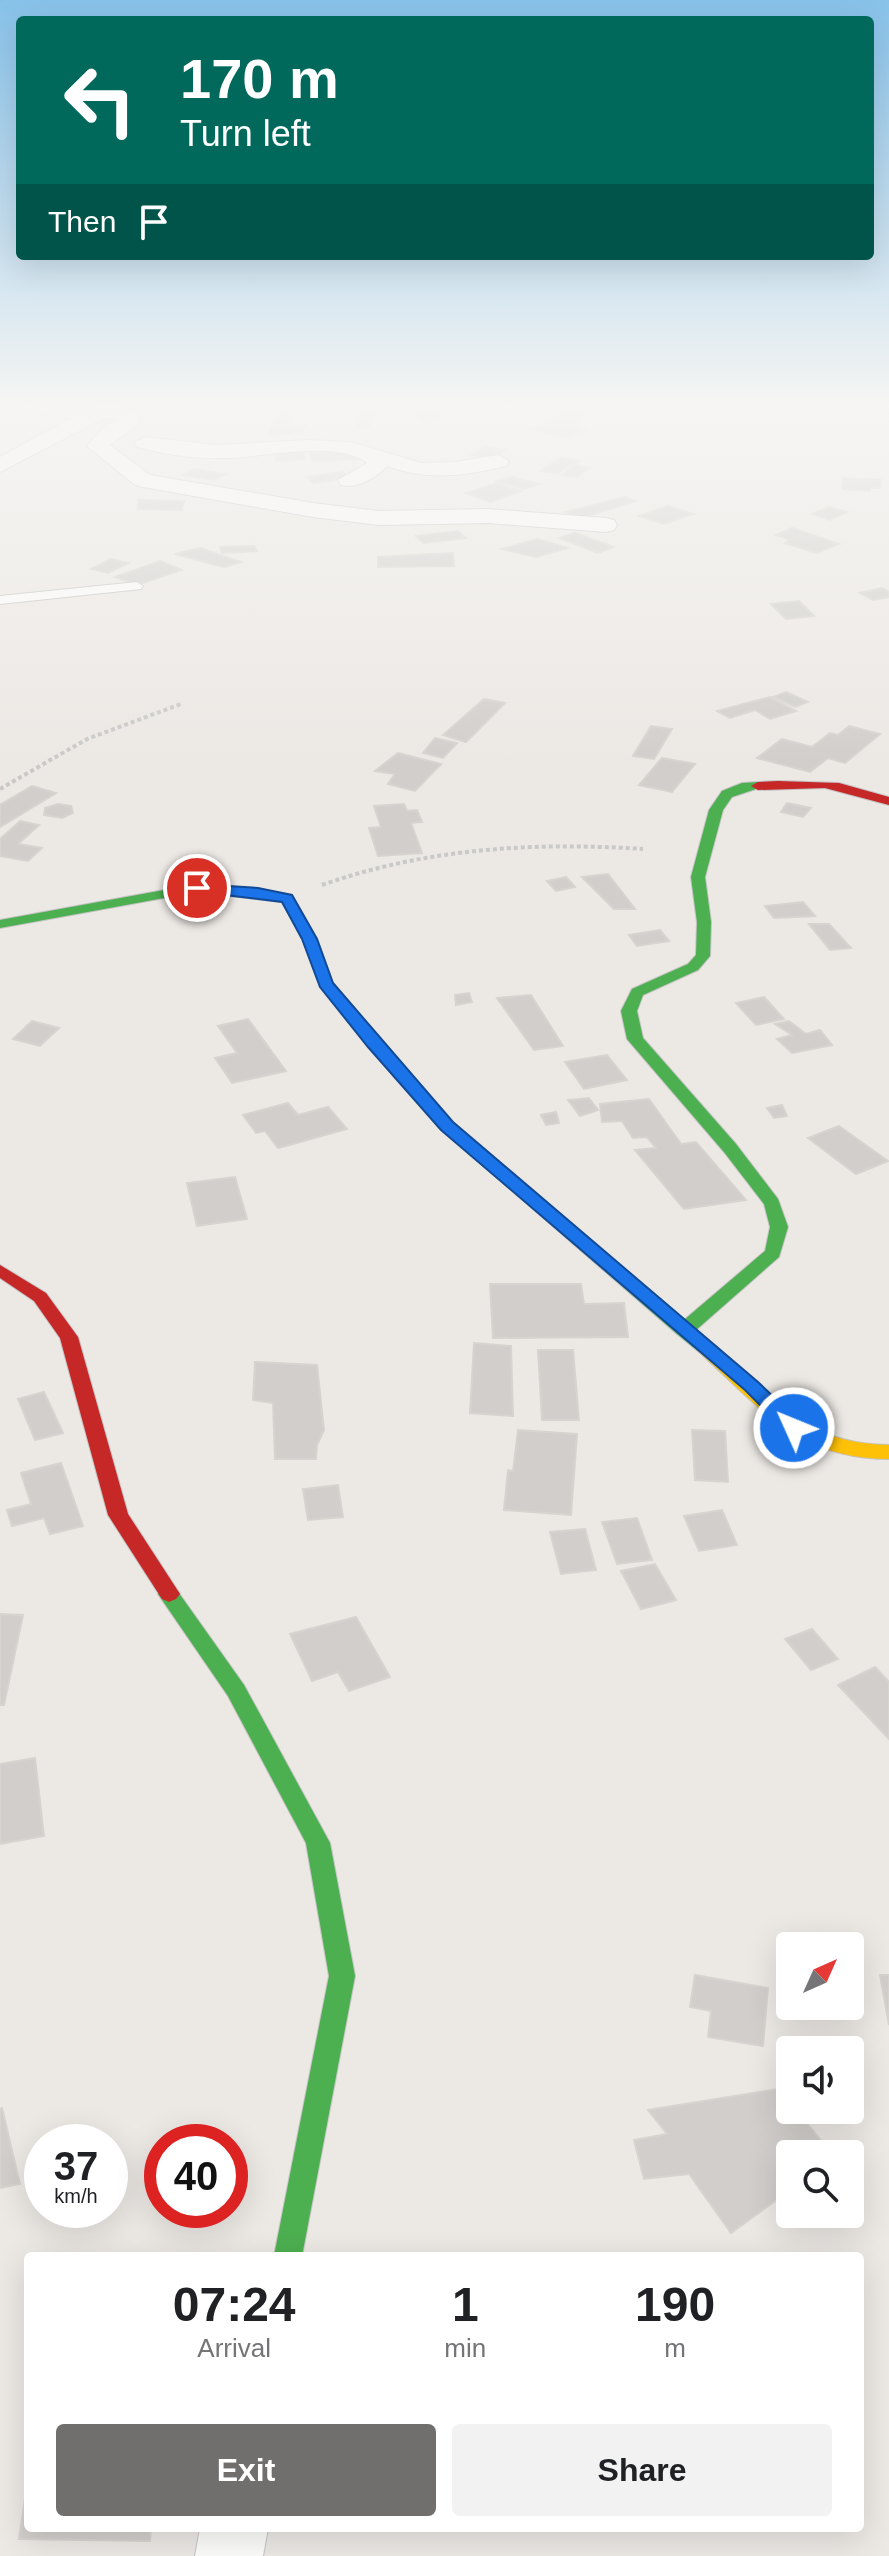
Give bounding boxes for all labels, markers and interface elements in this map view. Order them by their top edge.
text: 170 m [180,47,339,110]
icon: left [48,48,152,152]
text: Turn left [180,113,311,154]
icon: arrive [132,200,176,244]
text: Then [48,205,116,238]
pin [163,854,231,922]
icon: arrive [175,866,219,910]
position arrow [752,1386,836,1470]
north arrow [776,1932,864,2020]
map controls [776,1932,864,2228]
button: sound [776,2036,864,2124]
speed limit sign: 40 [144,2124,248,2228]
button: search [776,2140,864,2228]
text: 37 [54,2144,98,2188]
text: km/h [54,2185,98,2207]
text: 07:24 [173,2278,296,2331]
text: 1 [452,2278,479,2331]
text: 190 [635,2278,715,2331]
text: Arrival [197,2333,271,2363]
text: min [444,2333,486,2363]
text: m [664,2333,686,2363]
button: Exit [56,2424,436,2516]
button: Share [452,2424,832,2516]

